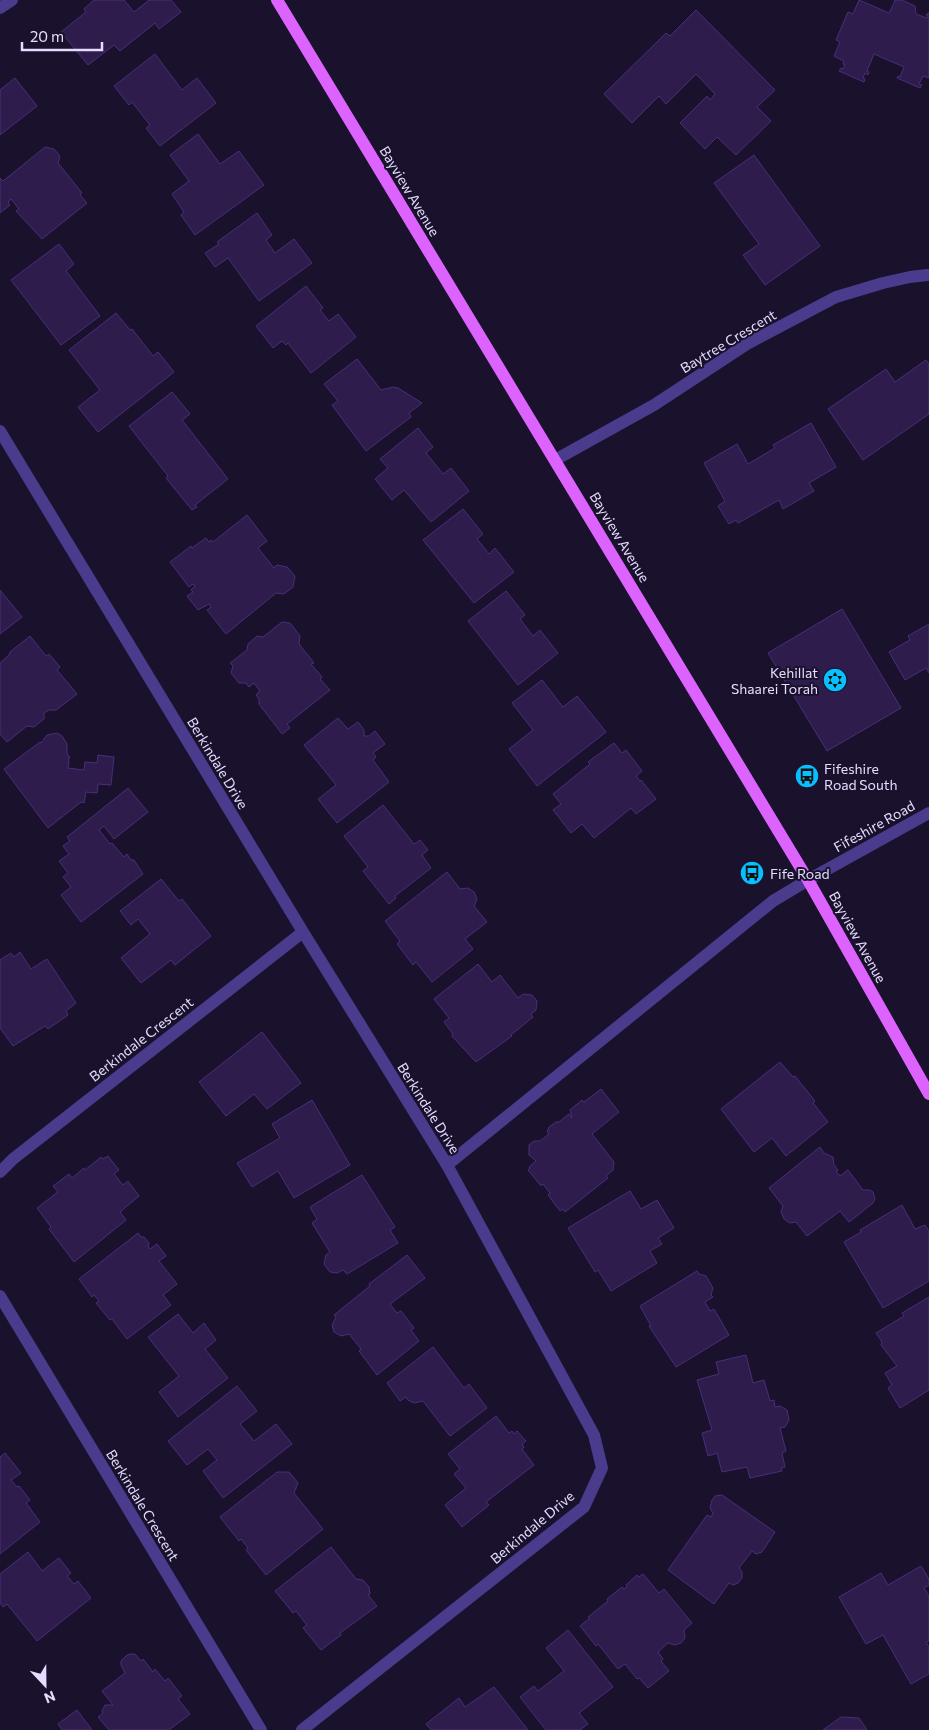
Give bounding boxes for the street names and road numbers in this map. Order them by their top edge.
street label: Bayview Avenue [376,143,444,239]
street label: Baytree Crescent [677,306,779,376]
street label: Bayview Avenue [586,489,654,585]
street label: Berkindale Drive [184,714,252,812]
street label: Fifeshire Road [830,797,918,855]
street label: Bayview Avenue [826,888,890,986]
street label: Berkindale Crescent [86,993,196,1085]
street label: Berkindale Drive [394,1059,464,1157]
street label: Berkindale Crescent [103,1446,183,1564]
street label: Berkindale Drive [487,1487,577,1567]

